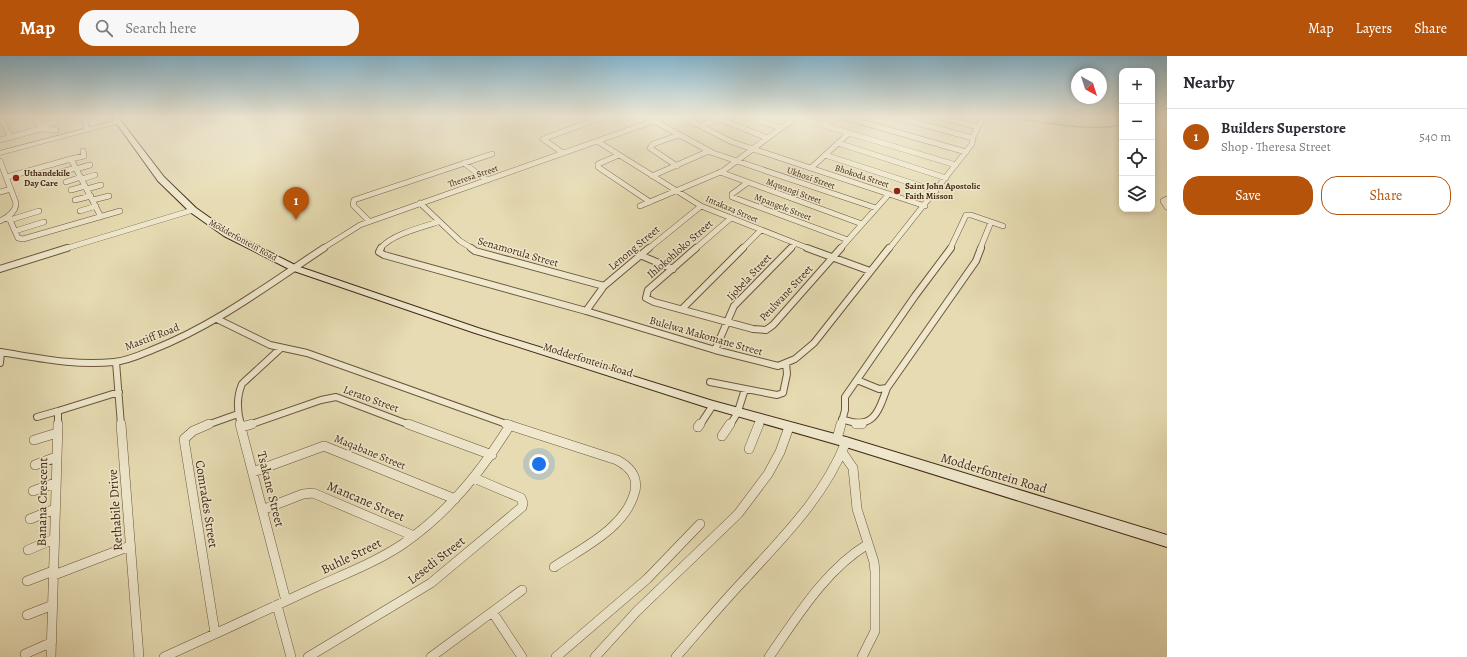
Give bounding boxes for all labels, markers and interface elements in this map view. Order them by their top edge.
search box [79,10,359,46]
text: Map [20,15,55,41]
icon: search [93,17,115,39]
text: Search here [125,18,197,38]
text: Map [1308,19,1334,38]
text: Layers [1356,19,1392,38]
text: Share [1414,19,1447,38]
north arrow [1071,68,1107,104]
map controls [1119,68,1155,212]
button: + [1119,68,1155,104]
text: Nearby [1183,71,1234,94]
button: − [1119,104,1155,140]
text: Builders Superstore [1221,118,1346,138]
text: 1 [1194,128,1198,145]
text: 540 m [1419,128,1451,145]
text: Shop · Theresa Street [1221,138,1331,155]
button: locate [1119,140,1155,176]
street label: Theresa Street [446,162,500,190]
street label: Bhokoda Street [833,162,891,190]
street label: Ukhozi Street [785,164,837,192]
place label: Uthandekile Day Care [24,167,70,189]
marker: Uthandekile Day Care [11,173,21,183]
street label: Mqwangi Street [765,175,824,207]
button: layers [1119,176,1155,212]
button: Save [1183,176,1313,215]
button: Share [1321,176,1451,215]
place label: Saint John Apostolic Faith Misson [905,180,980,202]
marker: Saint John Apostolic Faith Misson [892,186,902,196]
pin: 1 [283,187,309,220]
street label: Mpangele Street [753,191,813,223]
street label: Intakaza Street [704,193,760,225]
street label: Modderfontein Road [207,216,279,264]
street label: Ihlokohloko Street [644,216,716,282]
street label: Lenong Street [605,222,663,274]
street label: Senamorula Street [476,233,561,271]
street label: Ijobela Street [723,250,775,304]
street label: Peulwane Street [756,261,816,324]
street label: Bulelwa Makomane Street [648,313,765,359]
street label: Mastiff Road [122,320,182,354]
street label: Modderfontein Road [541,339,635,381]
street label: Lerato Street [341,382,401,416]
street label: Maqabane Street [332,431,408,473]
street label: Tsakane Street [253,449,289,529]
street label: Modderfontein Road [939,449,1049,497]
your location [529,454,549,474]
street label: Banana Crescent [33,457,51,547]
street label: Comrades Street [192,459,222,550]
street label: Rethabile Drive [104,468,126,551]
street label: Mancane Street [324,477,408,525]
street label: Lesedi Street [404,532,469,588]
street label: Buhle Street [318,534,385,578]

